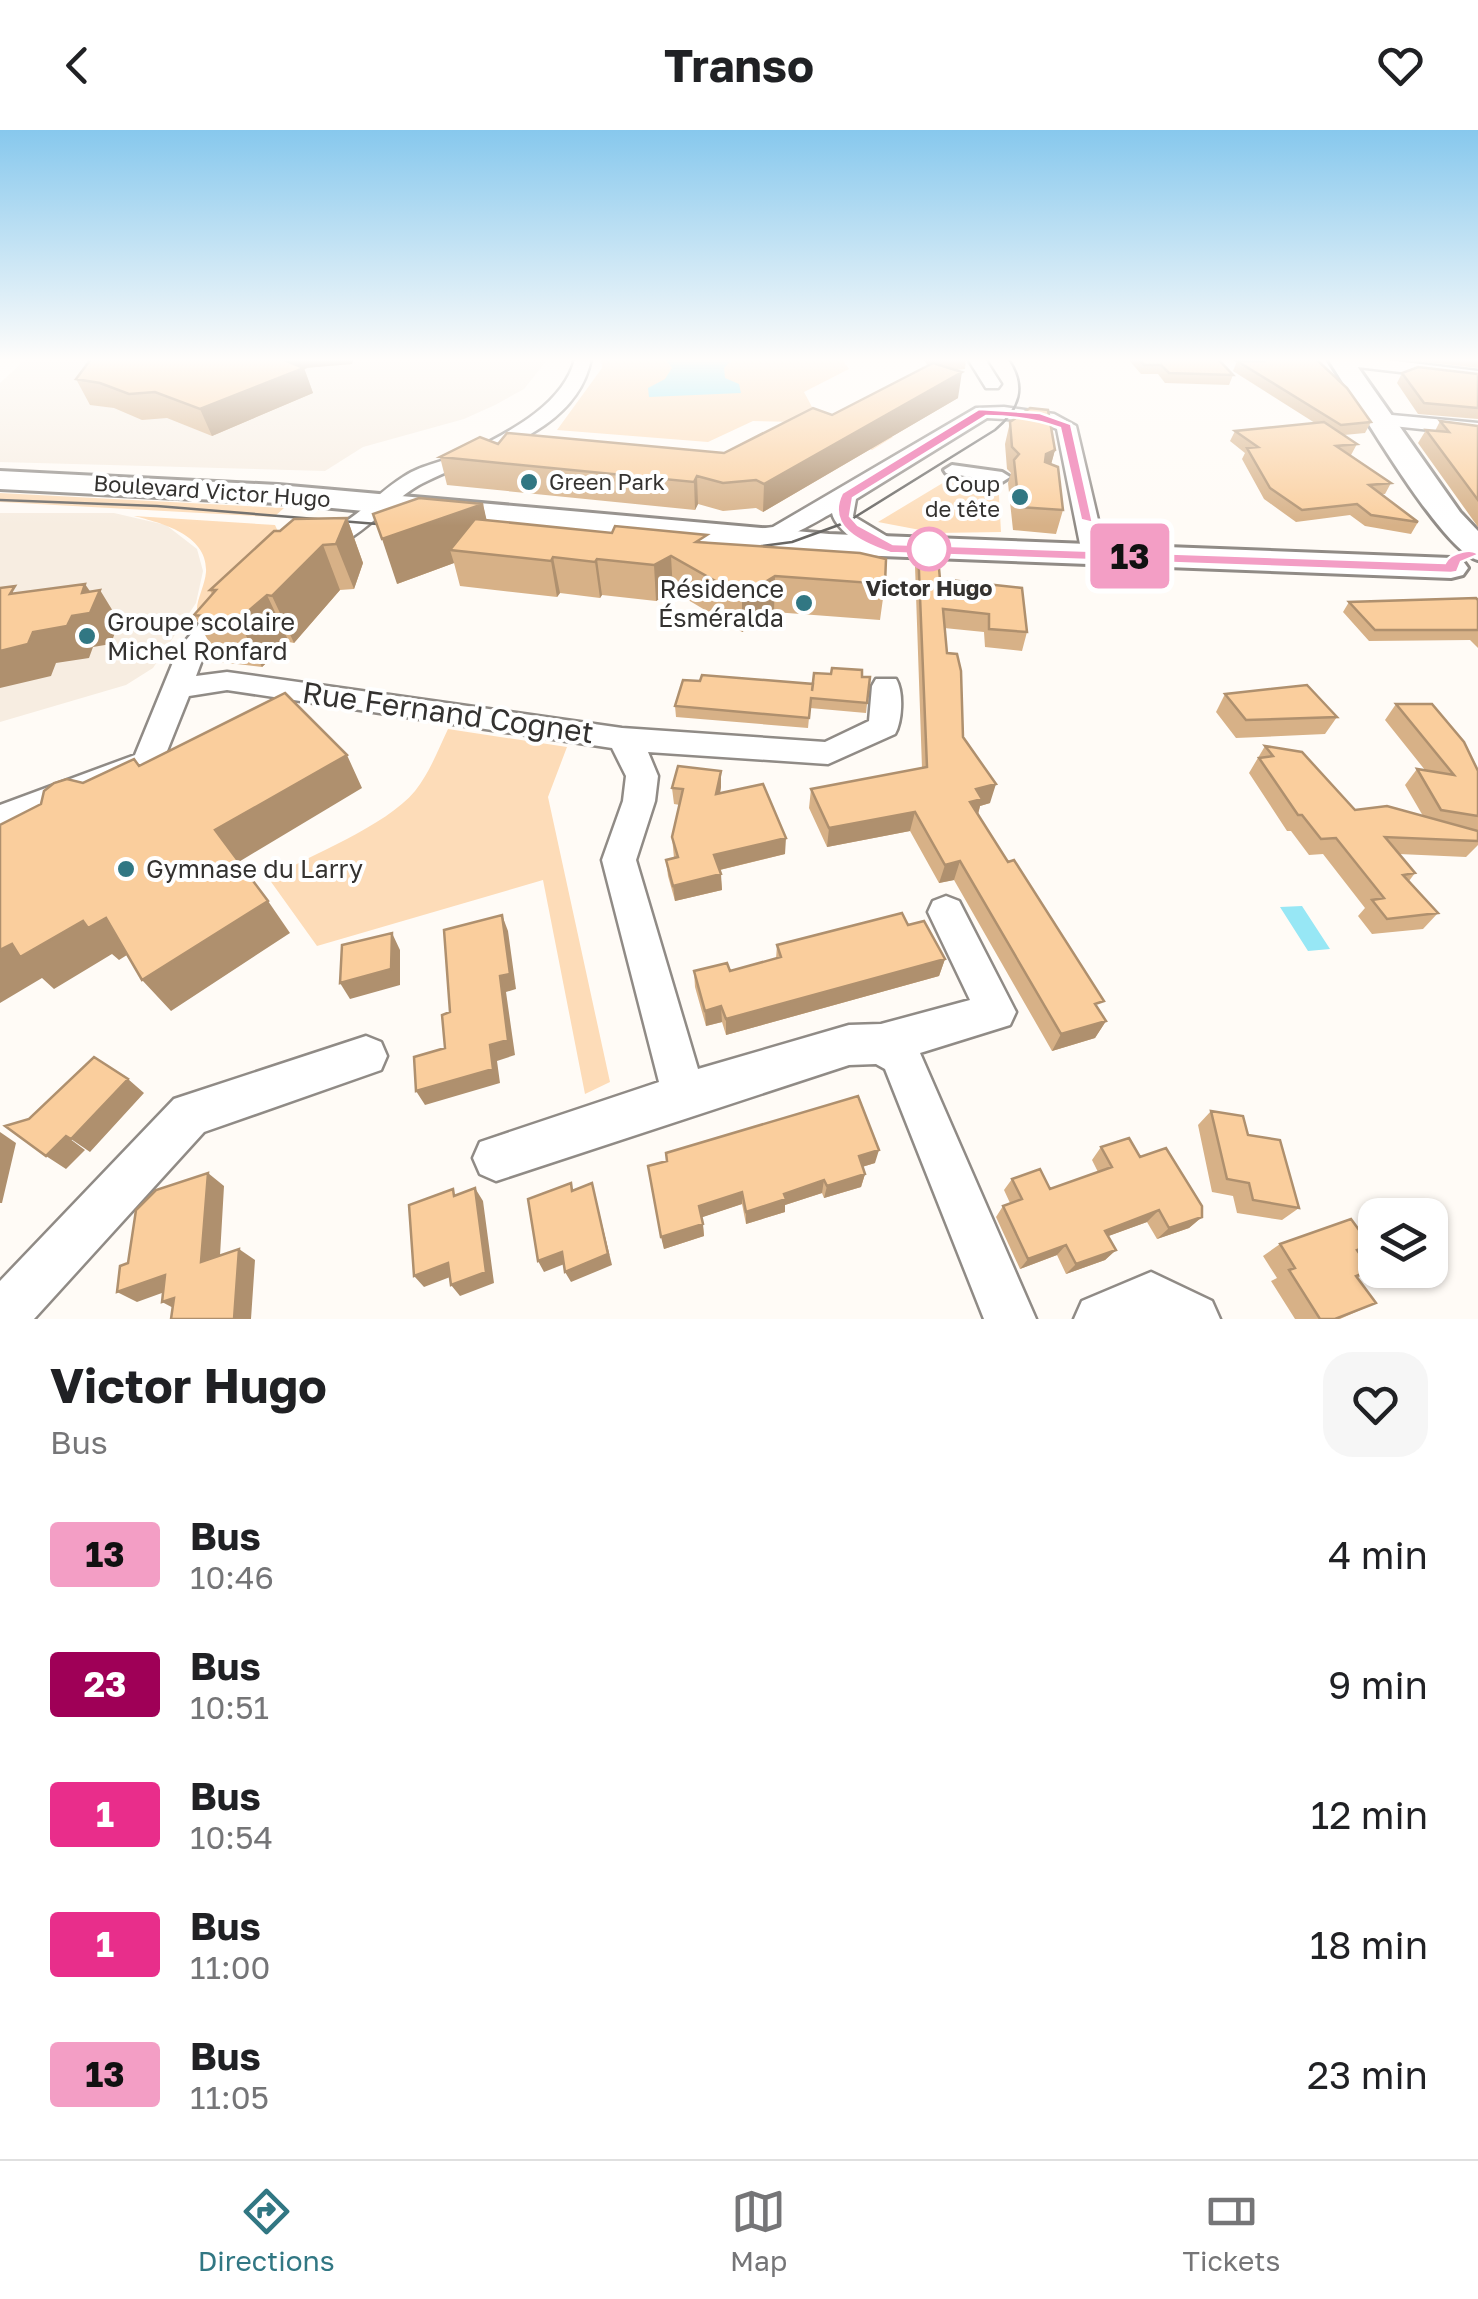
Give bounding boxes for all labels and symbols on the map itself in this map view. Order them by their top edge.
place label: Green Park [549,468,665,495]
street label: Boulevard Victor Hugo [93,469,331,512]
place label: Coup de tête [925,470,1000,522]
marker: Green Park [518,471,540,493]
marker: Coup de tête [1009,486,1031,508]
line badge: 13 [1085,524,1175,588]
marker: Victor Hugo [908,528,950,570]
place label: Résidence Ésméralda [658,573,784,633]
place label: Victor Hugo [866,574,992,601]
marker: Résidence Ésméralda [793,592,815,614]
place label: Groupe scolaire Michel Ronfard [107,606,295,666]
marker: Groupe scolaire Michel Ronfard [76,625,98,647]
street label: Rue Fernand Cognet [300,674,596,750]
place label: Gymnase du Larry [146,853,363,884]
marker: Gymnase du Larry [115,858,137,880]

